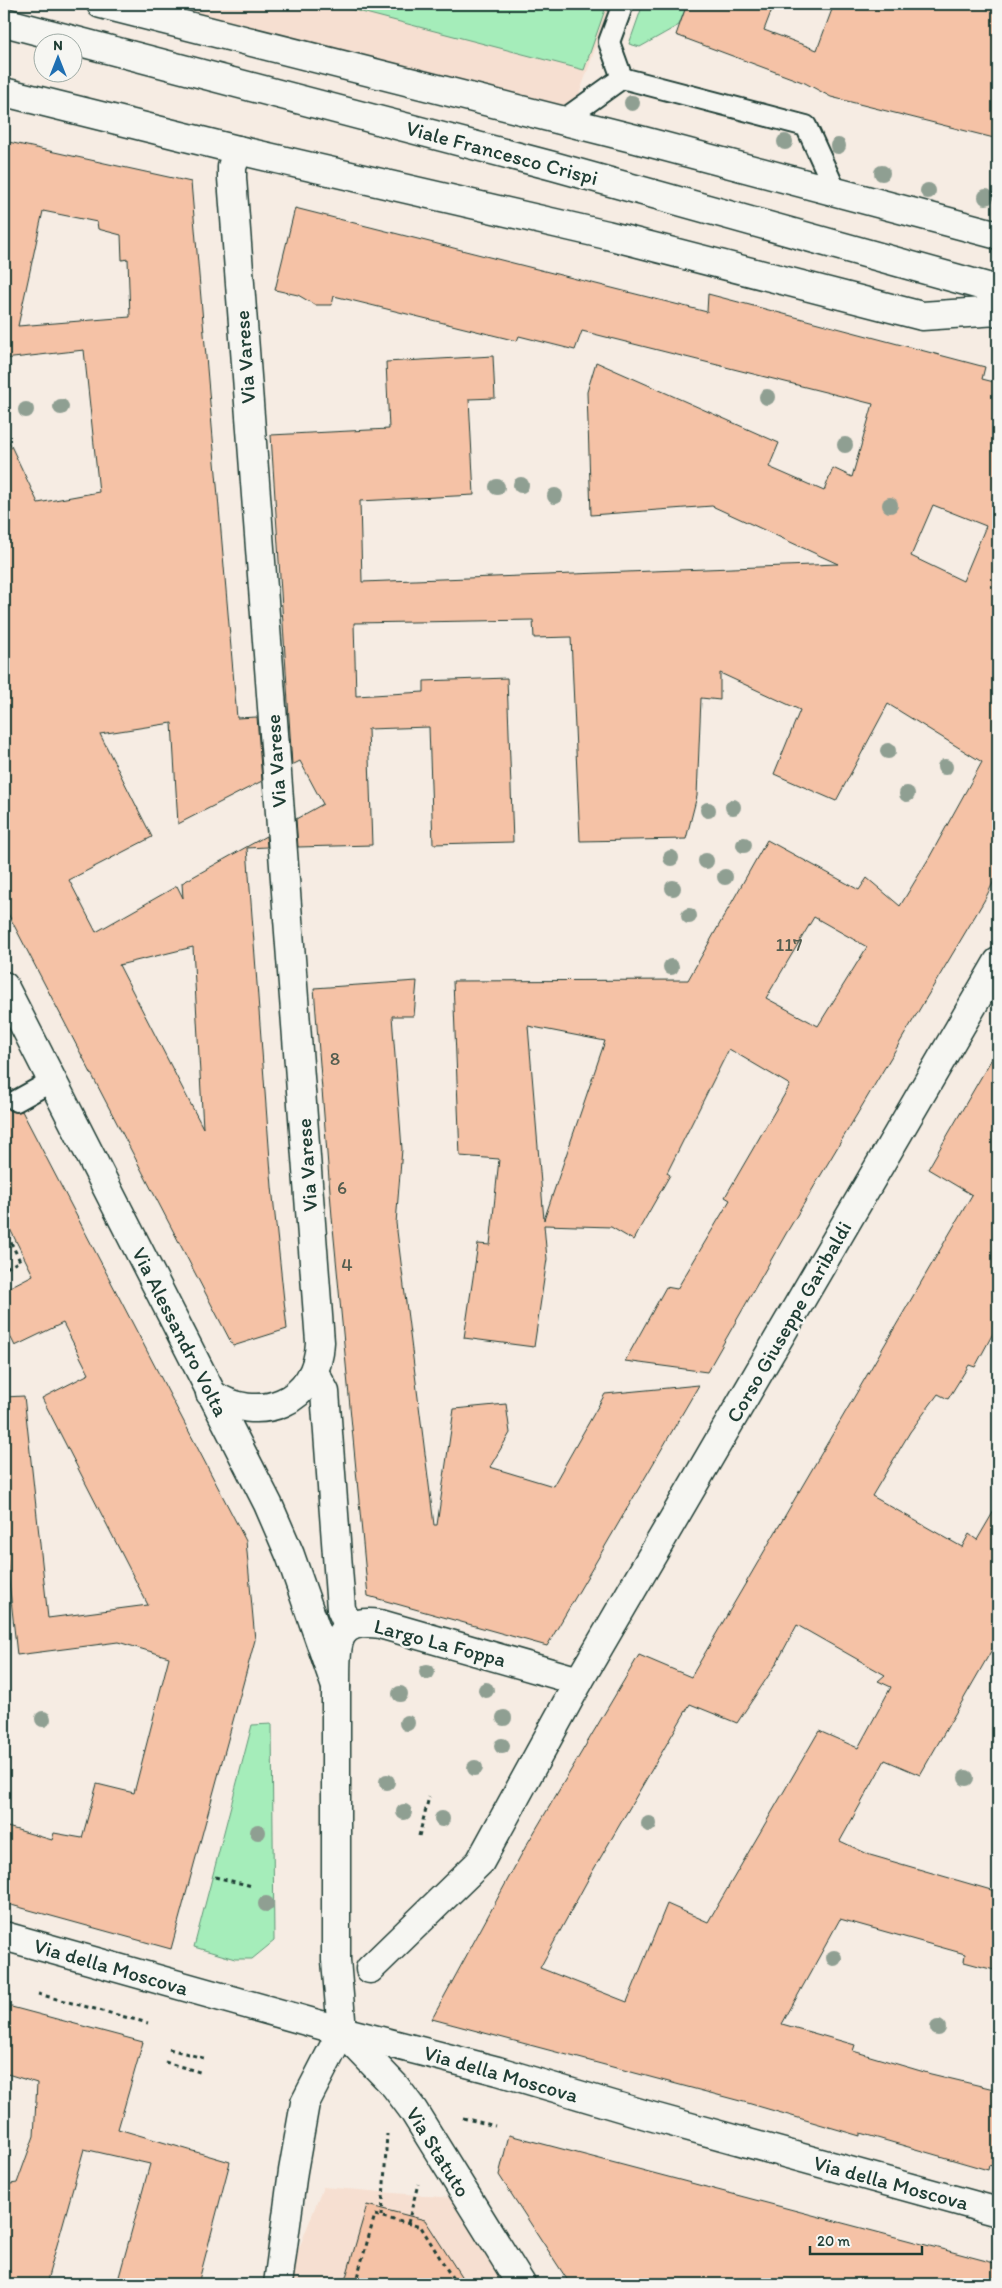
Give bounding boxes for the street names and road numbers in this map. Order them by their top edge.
street label: Viale Francesco Crispi [403,115,601,190]
street label: Via Varese [229,309,260,405]
street label: Via Varese [260,713,291,809]
street label: Via Varese [291,1117,322,1213]
street label: Corso Giuseppe Garibaldi [721,1217,856,1427]
street label: Via Alessandro Volta [127,1243,234,1421]
street label: Largo La Foppa [372,1613,509,1672]
street label: Via della Moscova [31,1933,191,2001]
street label: Via della Moscova [421,2040,581,2108]
street label: Via Statuto [401,2102,476,2201]
street label: Via della Moscova [811,2150,971,2215]

